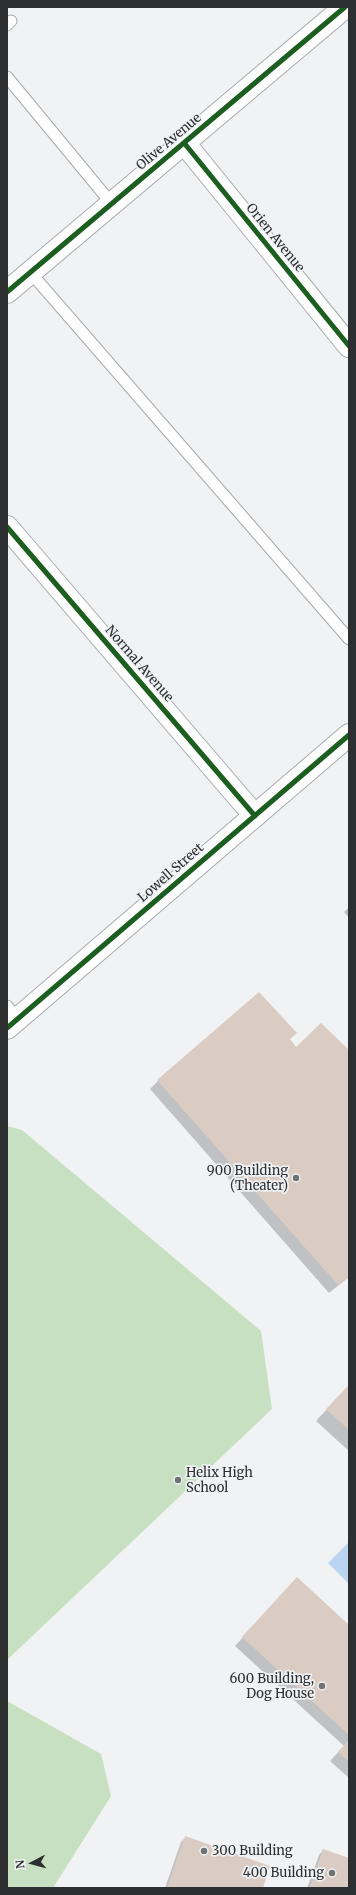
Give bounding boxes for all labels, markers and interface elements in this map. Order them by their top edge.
street label: Olive Avenue [133,110,205,174]
street label: Orien Avenue [243,201,307,275]
street label: Normal Avenue [102,623,176,705]
street label: Lowell Street [135,840,207,906]
place label: 900 Building (Theater) [207,1163,288,1194]
marker: 900 Building (Theater) [291,1173,301,1183]
place label: Helix High School [186,1465,253,1496]
marker: Helix High School [173,1475,183,1485]
place label: 600 Building, Dog House [230,1671,314,1702]
marker: 600 Building, Dog House [317,1681,327,1691]
north arrow [12,1843,52,1883]
place label: 300 Building [212,1843,293,1859]
marker: 300 Building [199,1846,209,1856]
text: N [13,1859,27,1869]
place label: 400 Building [243,1865,324,1881]
marker: 400 Building [327,1868,337,1878]

